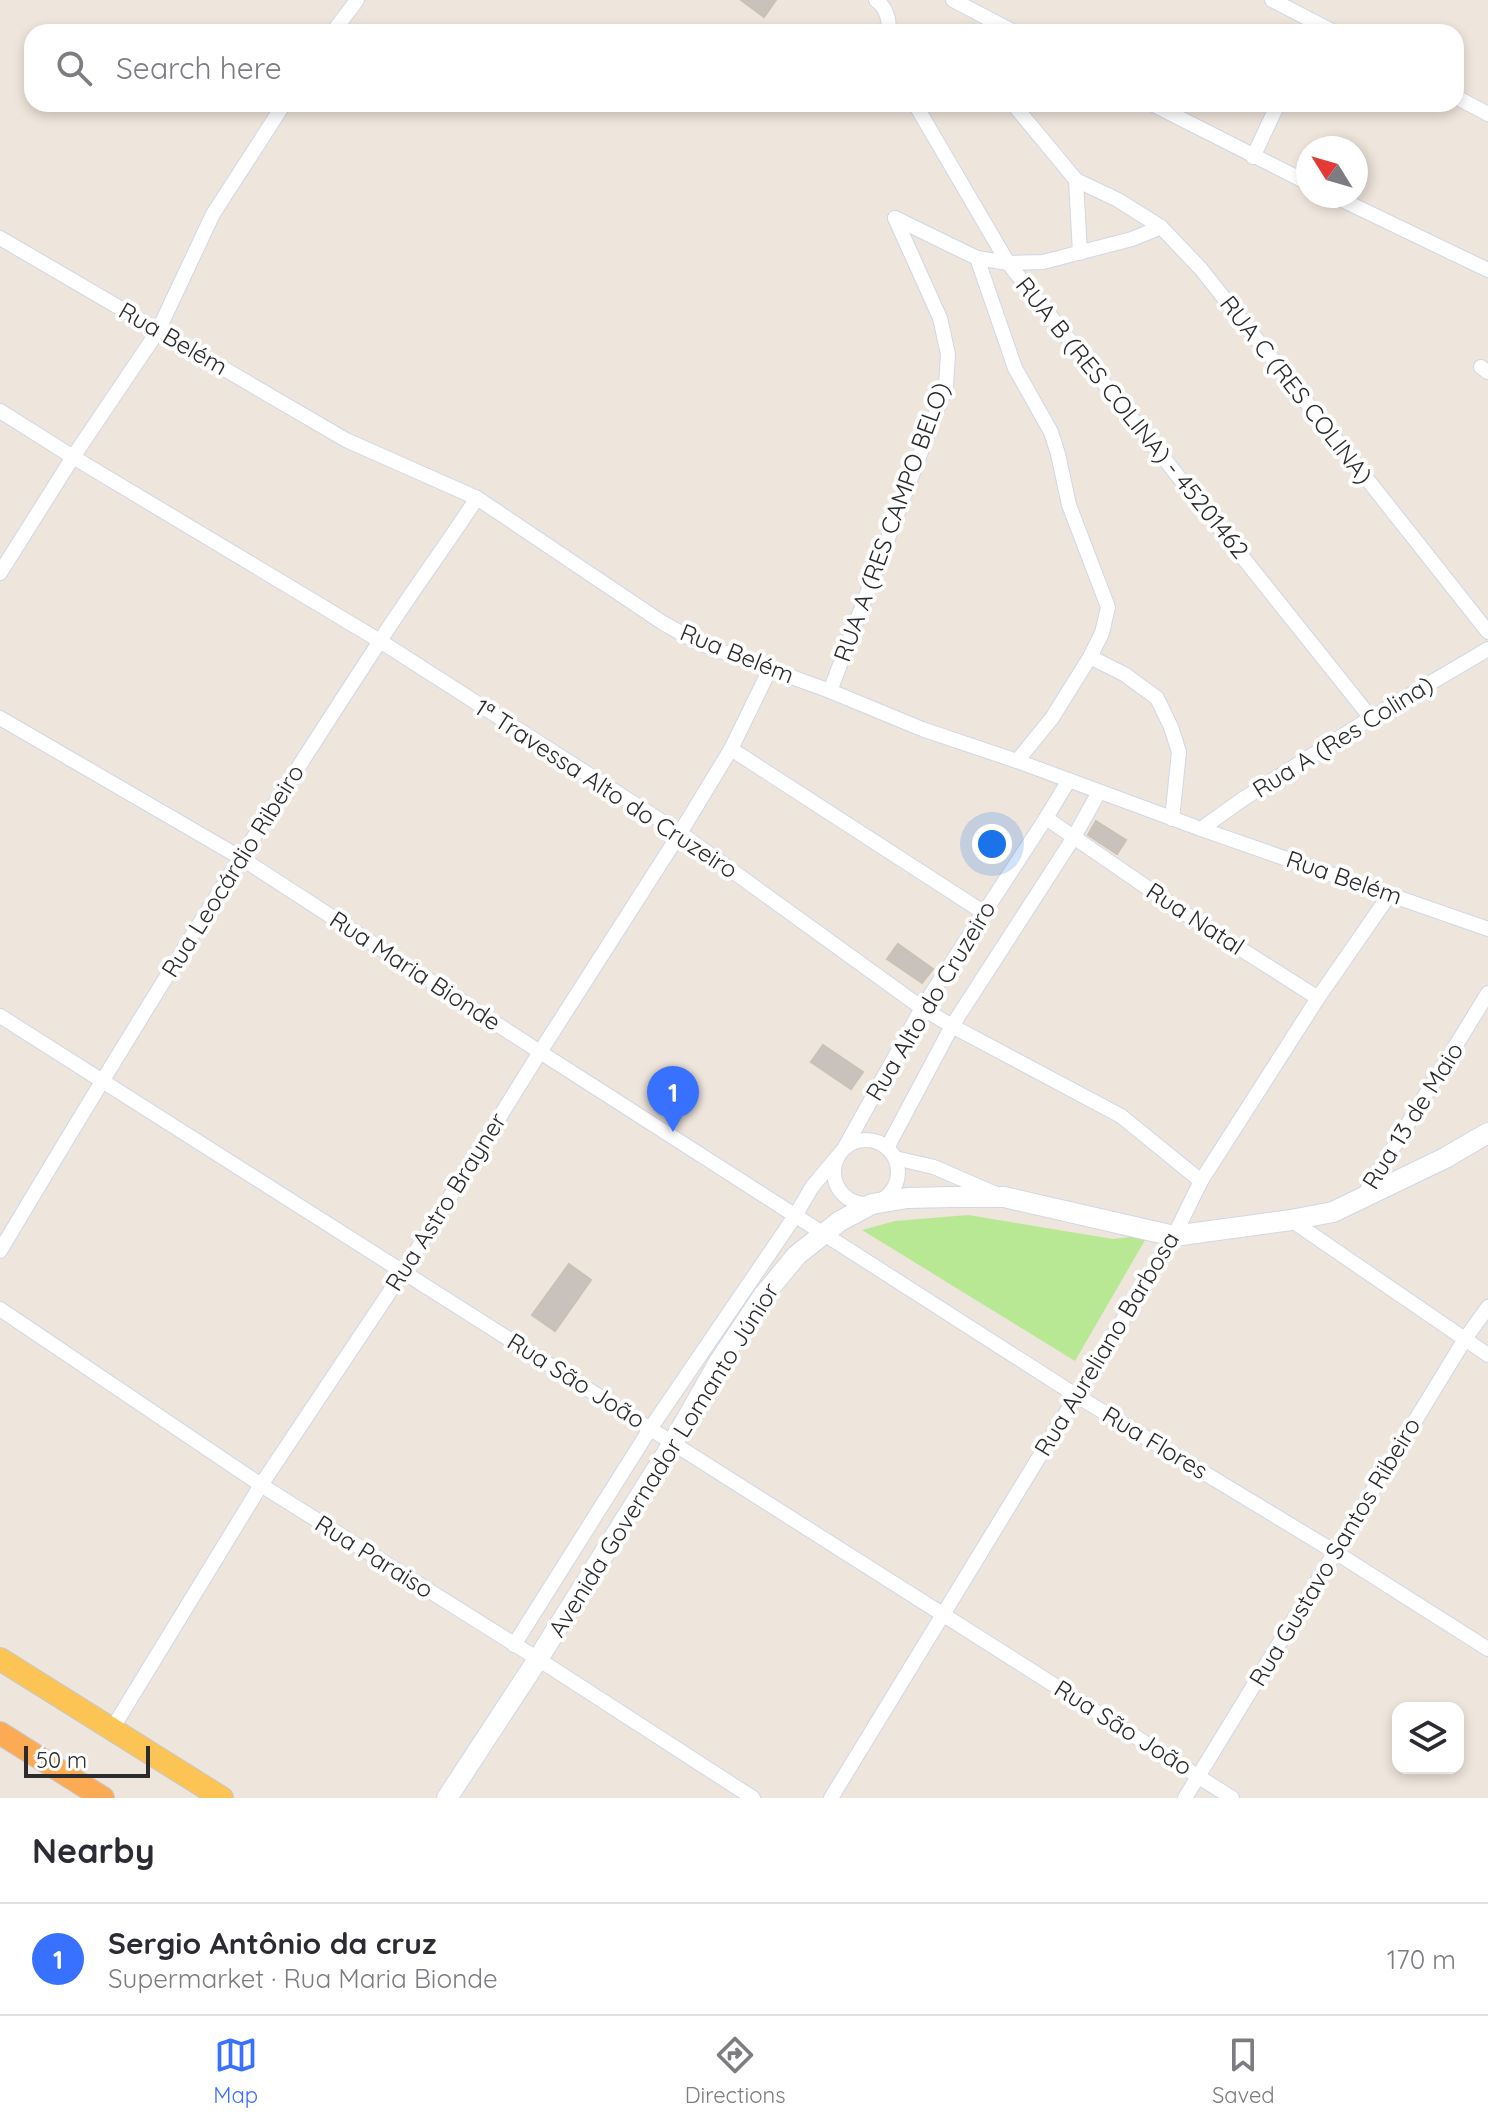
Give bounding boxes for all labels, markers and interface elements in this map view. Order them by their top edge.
search box [24,24,1464,112]
icon: search [52,46,96,90]
text: Search here [116,49,282,87]
north arrow [1296,136,1368,208]
street label: RUA B (RES COLINA) - 45201462 [1010,270,1256,564]
street label: RUA C (RES COLINA) [1214,289,1380,490]
street label: Rua Belém [114,295,233,381]
street label: RUA A (RES CAMPO BELO) [826,378,956,665]
street label: Rua Belém [676,617,799,690]
street label: Rua A (Res Colina) [1247,669,1438,804]
street label: 1ª Travessa Alto do Cruzeiro [469,692,744,884]
street label: Rua Leocárdio Ribeiro [154,758,310,983]
your location [972,824,1012,864]
street label: Rua Belém [1282,843,1406,911]
street label: Rua Natal [1141,875,1250,961]
street label: Rua Alto do Cruzeiro [859,895,1002,1106]
street label: Rua Maria Bionde [324,904,507,1037]
street label: Rua 13 de Maio [1355,1037,1469,1194]
pin: 1 [647,1066,699,1132]
street label: Rua Astro Brayner [378,1107,512,1296]
street label: Rua Aureliano Barbosa [1027,1226,1185,1461]
street label: Avenida Governador Lomanto Júnior [541,1277,785,1642]
street label: Rua São João [502,1326,651,1434]
street label: Rua Flores [1097,1399,1214,1485]
street label: Rua Gustavo Santos Ribeiro [1242,1412,1426,1691]
street label: Rua Paraiso [310,1508,439,1604]
street label: Rua São João [1049,1673,1198,1781]
map controls [1392,1702,1464,1774]
button: layers [1392,1702,1464,1774]
scale bar [24,1742,150,1778]
text: 50 m [36,1746,87,1774]
text: Nearby [32,1829,155,1872]
text: Sergio Antônio da cruz [108,1924,436,1962]
text: 1 [53,1943,63,1976]
text: 170 m [1387,1943,1456,1976]
text: Supermarket · Rua Maria Bionde [108,1962,498,1995]
tab: Map [213,2033,258,2109]
tab: Directions [685,2033,785,2109]
tab: Saved [1212,2033,1275,2109]

